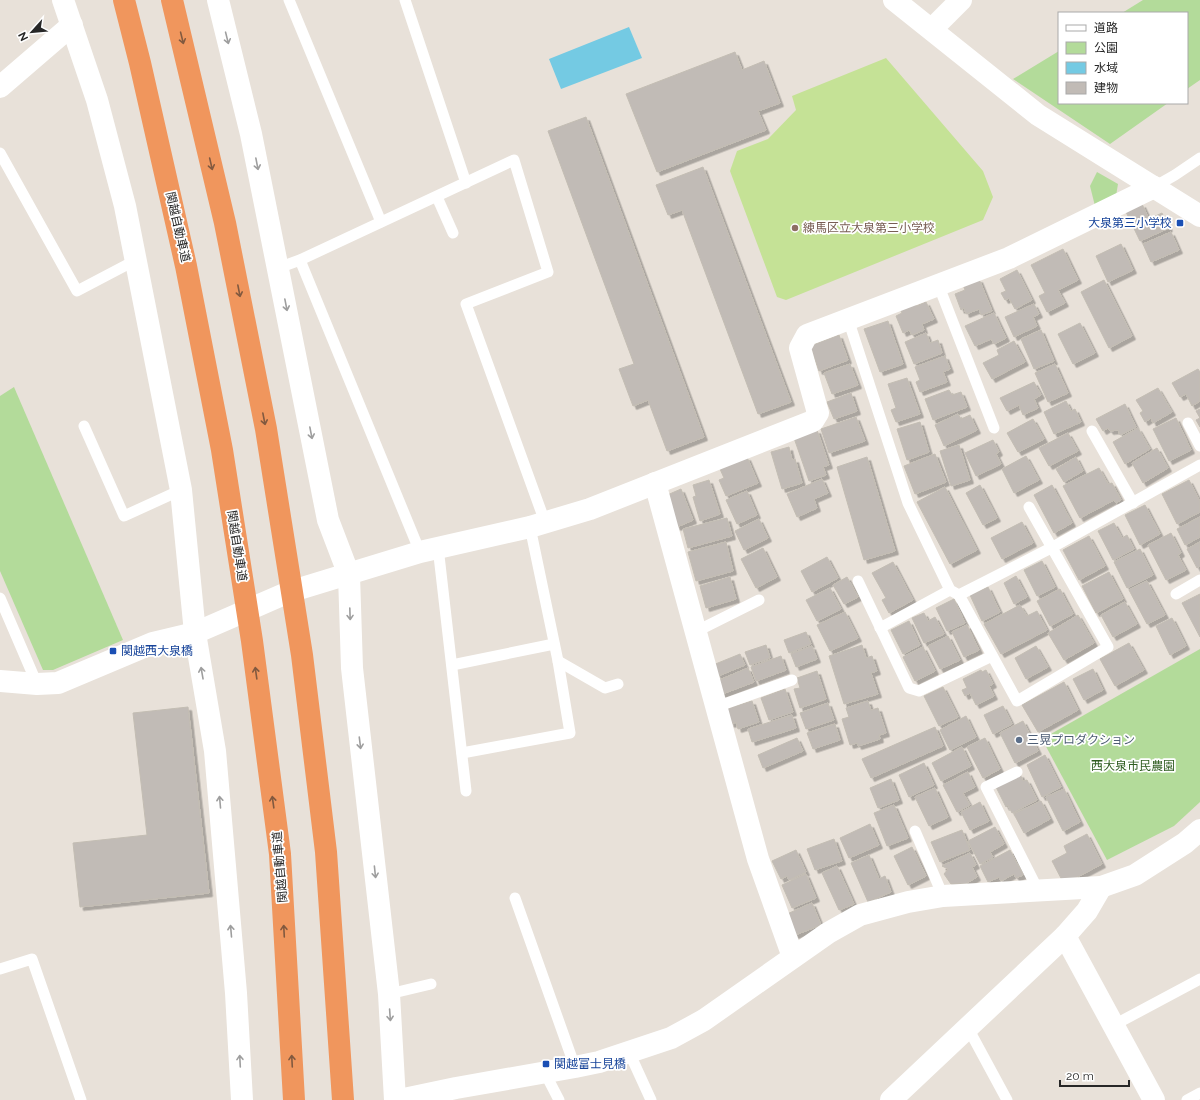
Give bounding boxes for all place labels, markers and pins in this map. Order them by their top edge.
place label: 大泉第三小学校 [1088,216,1172,230]
marker: 大泉第三小学校 [1175,218,1185,228]
place label: 練馬区立大泉第三小学校 [803,221,935,235]
marker: 練馬区立大泉第三小学校 [790,223,800,233]
place label: 関越西大泉橋 [121,644,193,658]
marker: 関越西大泉橋 [108,646,118,656]
place label: 三晃プロダクション [1027,733,1135,747]
marker: 三晃プロダクション [1014,735,1024,745]
place label: 関越富士見橋 [554,1057,626,1071]
marker: 関越富士見橋 [541,1059,551,1069]

